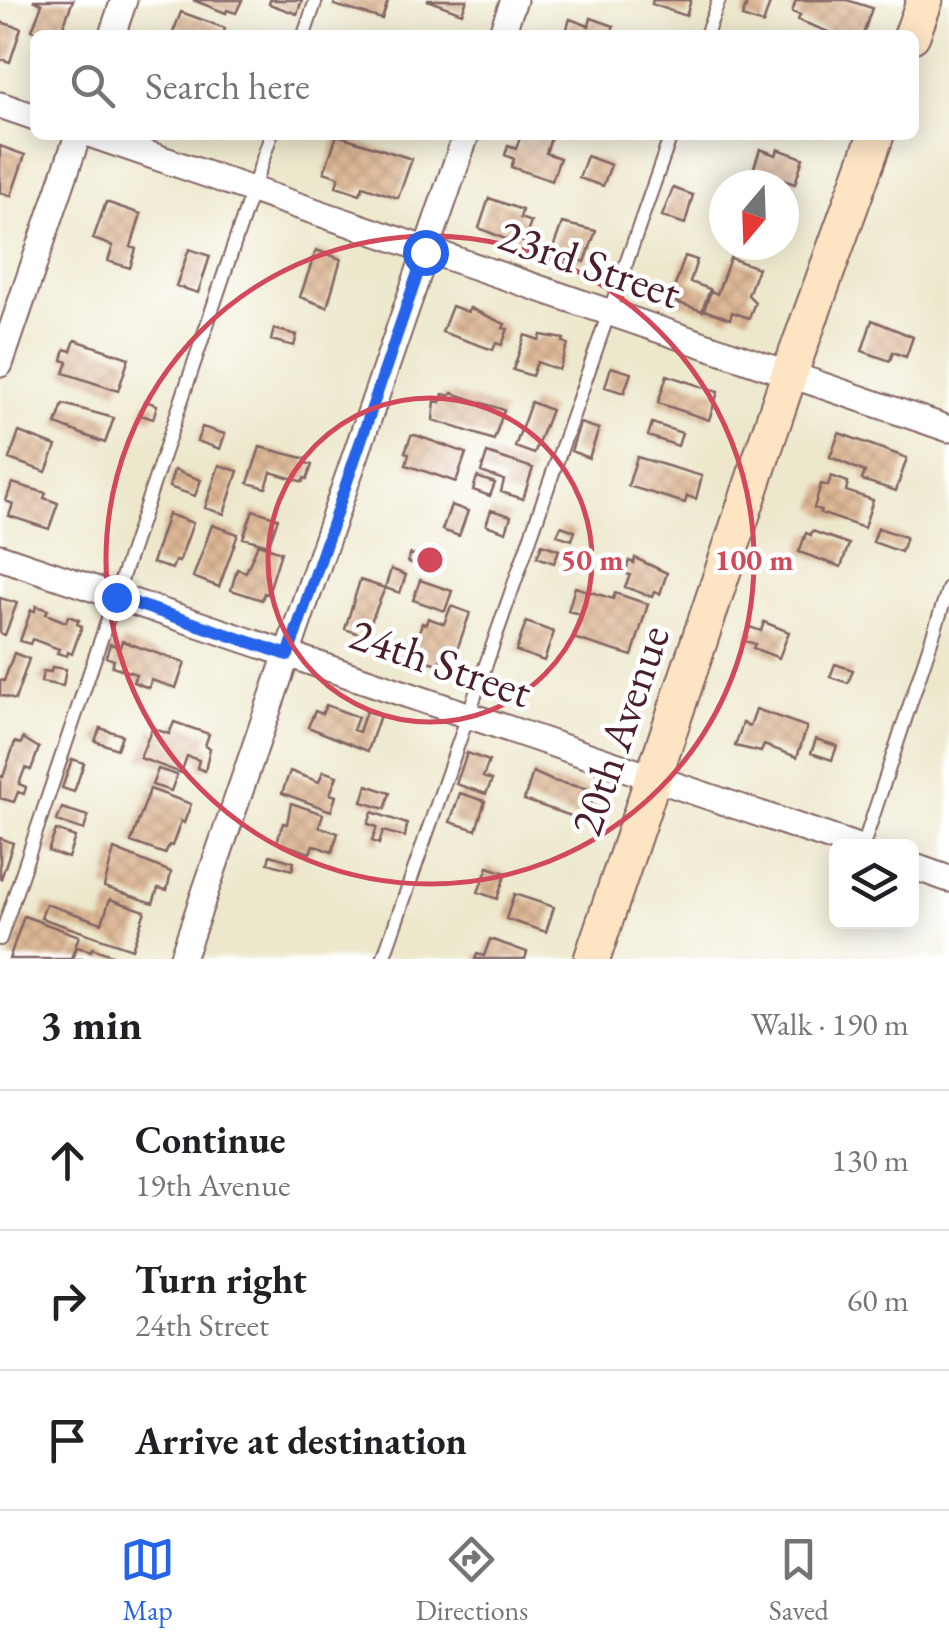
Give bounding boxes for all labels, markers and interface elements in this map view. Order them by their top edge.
search box [30,30,919,140]
icon: search [65,58,120,113]
text: Search here [145,61,310,110]
north arrow [709,170,799,260]
street label: 23rd Street [491,205,689,321]
route start [403,230,449,276]
text: 50 m [560,540,624,579]
text: 100 m [715,540,793,579]
centre of rings [412,542,448,578]
route end [94,575,140,621]
street label: 24th Street [343,604,539,720]
street label: 20th Avenue [556,617,682,843]
map controls [829,839,919,929]
button: layers [829,839,919,929]
text: 3 min [40,997,142,1052]
text: Walk · 190 m [751,1003,909,1045]
text: Continue [135,1115,286,1164]
icon: ahead [40,1133,95,1188]
text: 130 m [832,1139,909,1181]
text: 19th Avenue [135,1164,291,1206]
text: Turn right [135,1255,307,1304]
icon: right [40,1273,95,1328]
text: 60 m [847,1279,909,1321]
text: 24th Street [135,1304,269,1346]
icon: arrive [40,1413,95,1468]
text: Arrive at destination [135,1416,467,1465]
tab: Map [120,1532,175,1628]
tab: Directions [416,1532,528,1628]
tab: Saved [769,1532,829,1628]

